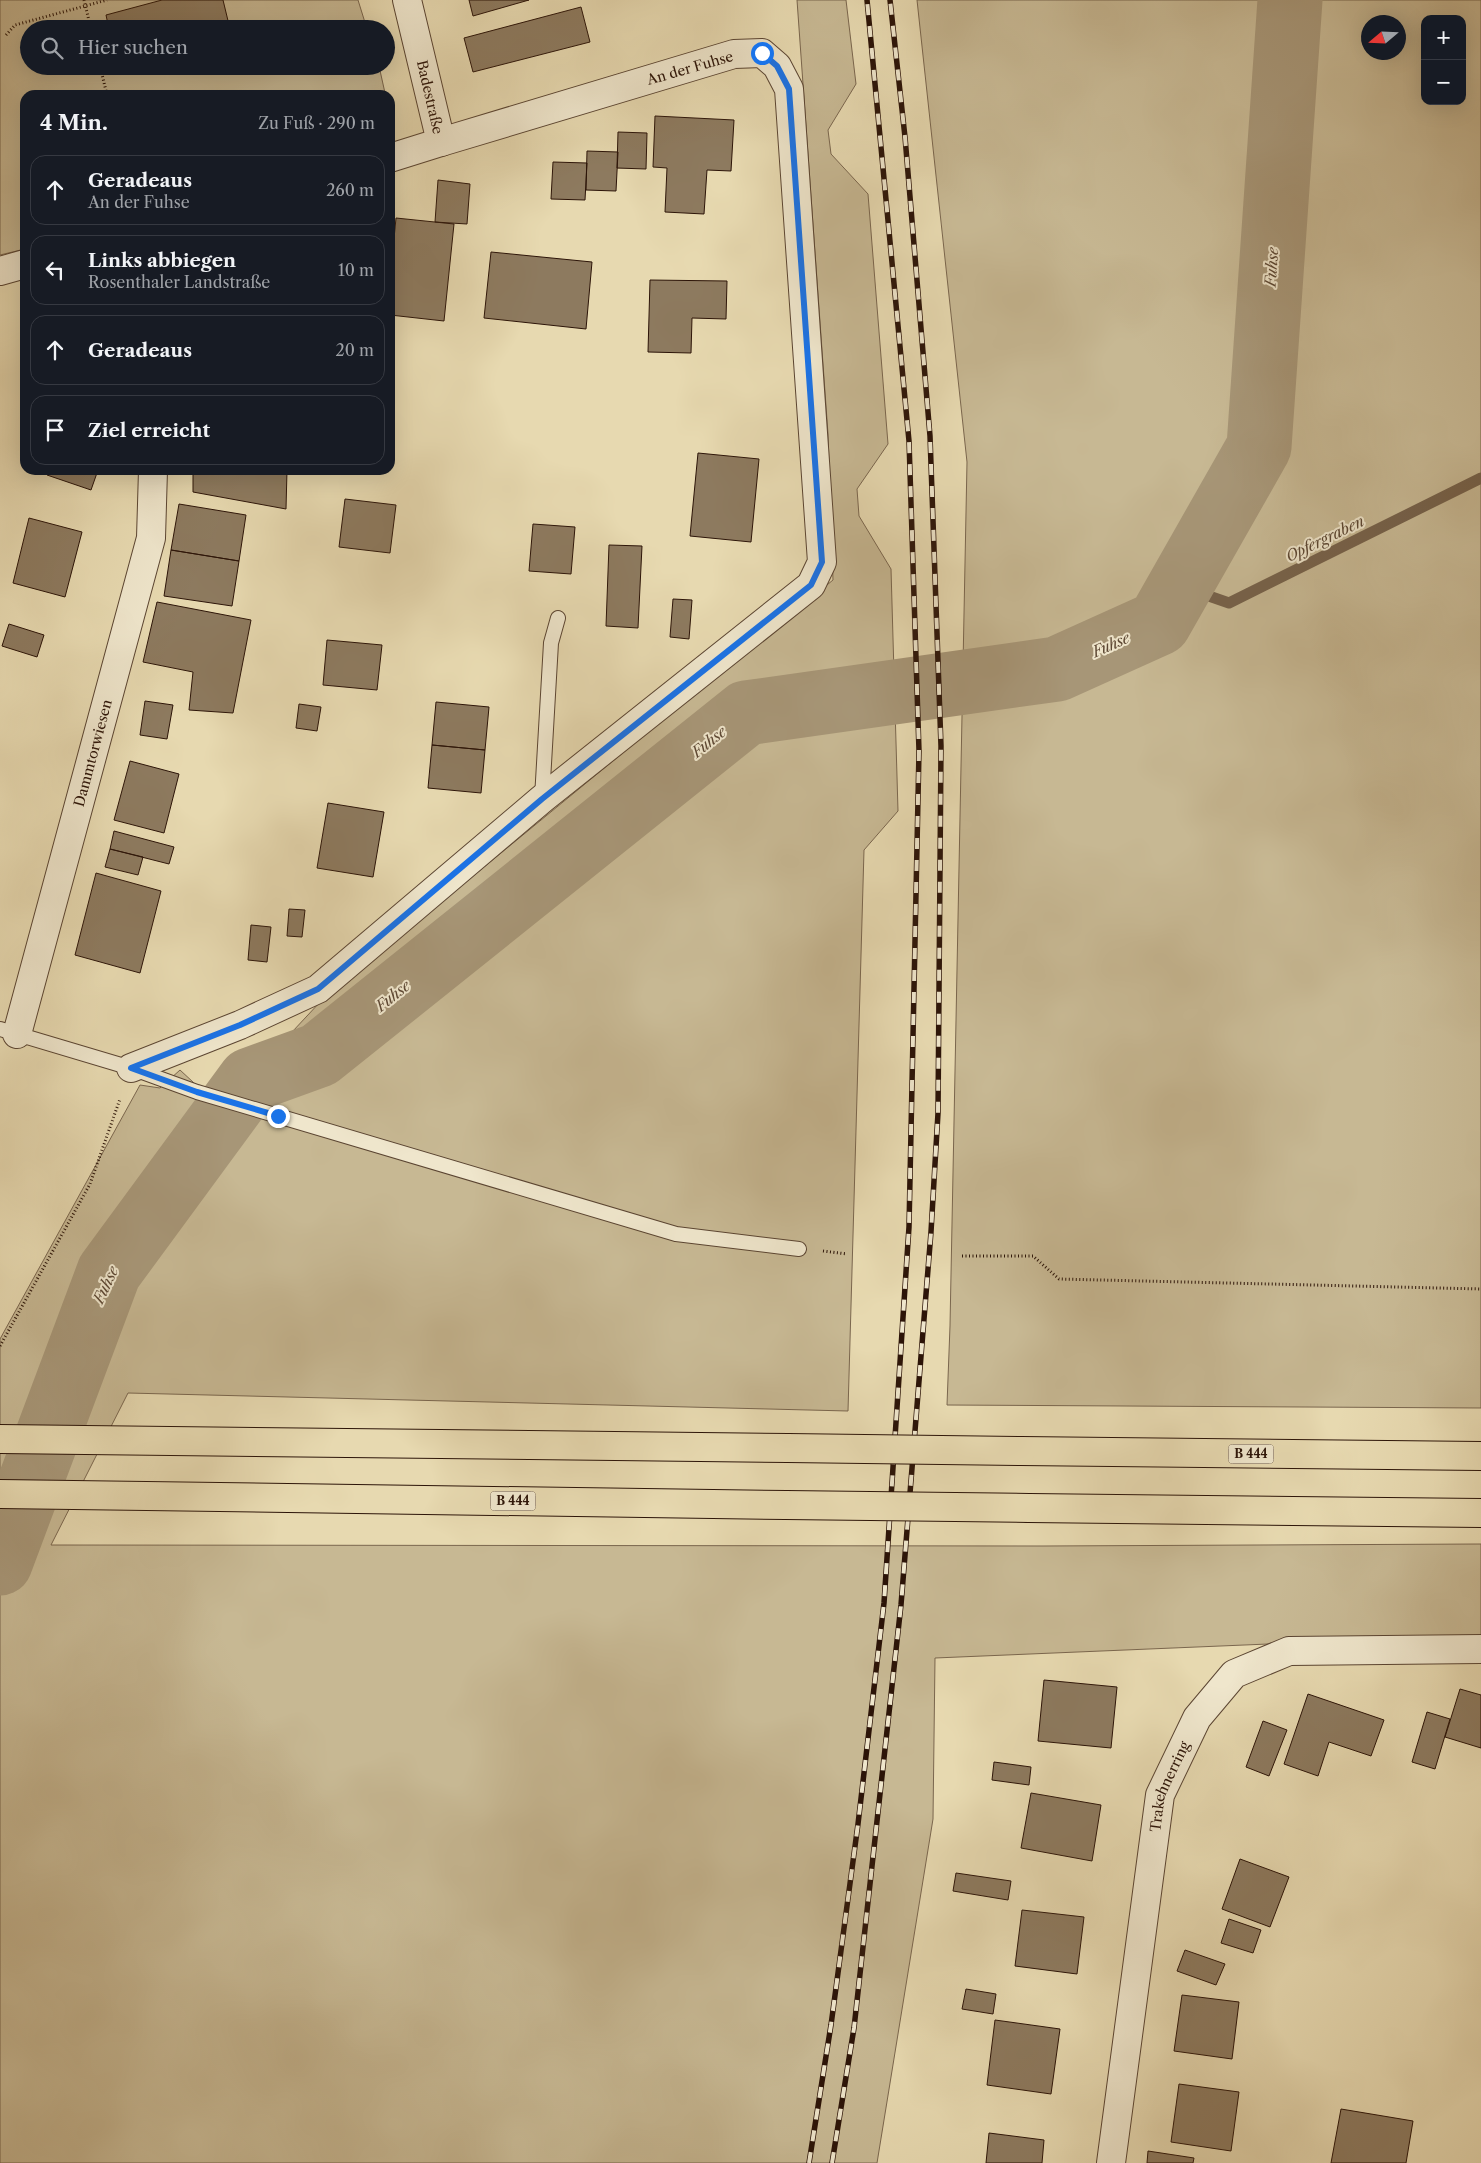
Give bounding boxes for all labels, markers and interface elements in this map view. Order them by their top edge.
north arrow [1361,15,1406,60]
map controls [1421,15,1466,105]
button: + [1421,15,1466,60]
search box [20,20,395,75]
icon: search [38,34,66,62]
text: Hier suchen [78,36,188,59]
route start [751,42,774,65]
street label: An der Fuhse [644,47,735,89]
street label: Badestraße [413,58,447,136]
button: − [1421,60,1466,105]
text: 4 Min. [40,110,108,135]
text: Zu Fuß · 290 m [258,113,375,133]
text: Geradeaus [88,169,192,192]
icon: ahead [41,176,69,204]
text: 260 m [326,180,374,200]
text: An der Fuhse [88,192,190,212]
water label: Fuhse [1261,246,1282,288]
text: Links abbiegen [88,249,236,272]
icon: left [41,256,69,284]
text: 10 m [338,260,374,280]
text: Rosenthaler Landstraße [88,272,270,292]
icon: ahead [41,336,69,364]
text: Geradeaus [88,339,192,362]
text: 20 m [335,340,374,360]
icon: arrive [41,416,69,444]
text: Ziel erreicht [88,419,210,442]
water label: Opfergraben [1282,511,1367,566]
water label: Fuhse [1088,628,1133,662]
street label: Dammtorwiesen [70,697,116,809]
water label: Fuhse [687,721,730,762]
water label: Fuhse [371,975,414,1016]
route end [267,1105,290,1128]
water label: Fuhse [88,1262,123,1307]
road number: B 444 [1228,1445,1274,1464]
road number: B 444 [490,1492,536,1510]
street label: Trakehnerring [1146,1738,1194,1833]

